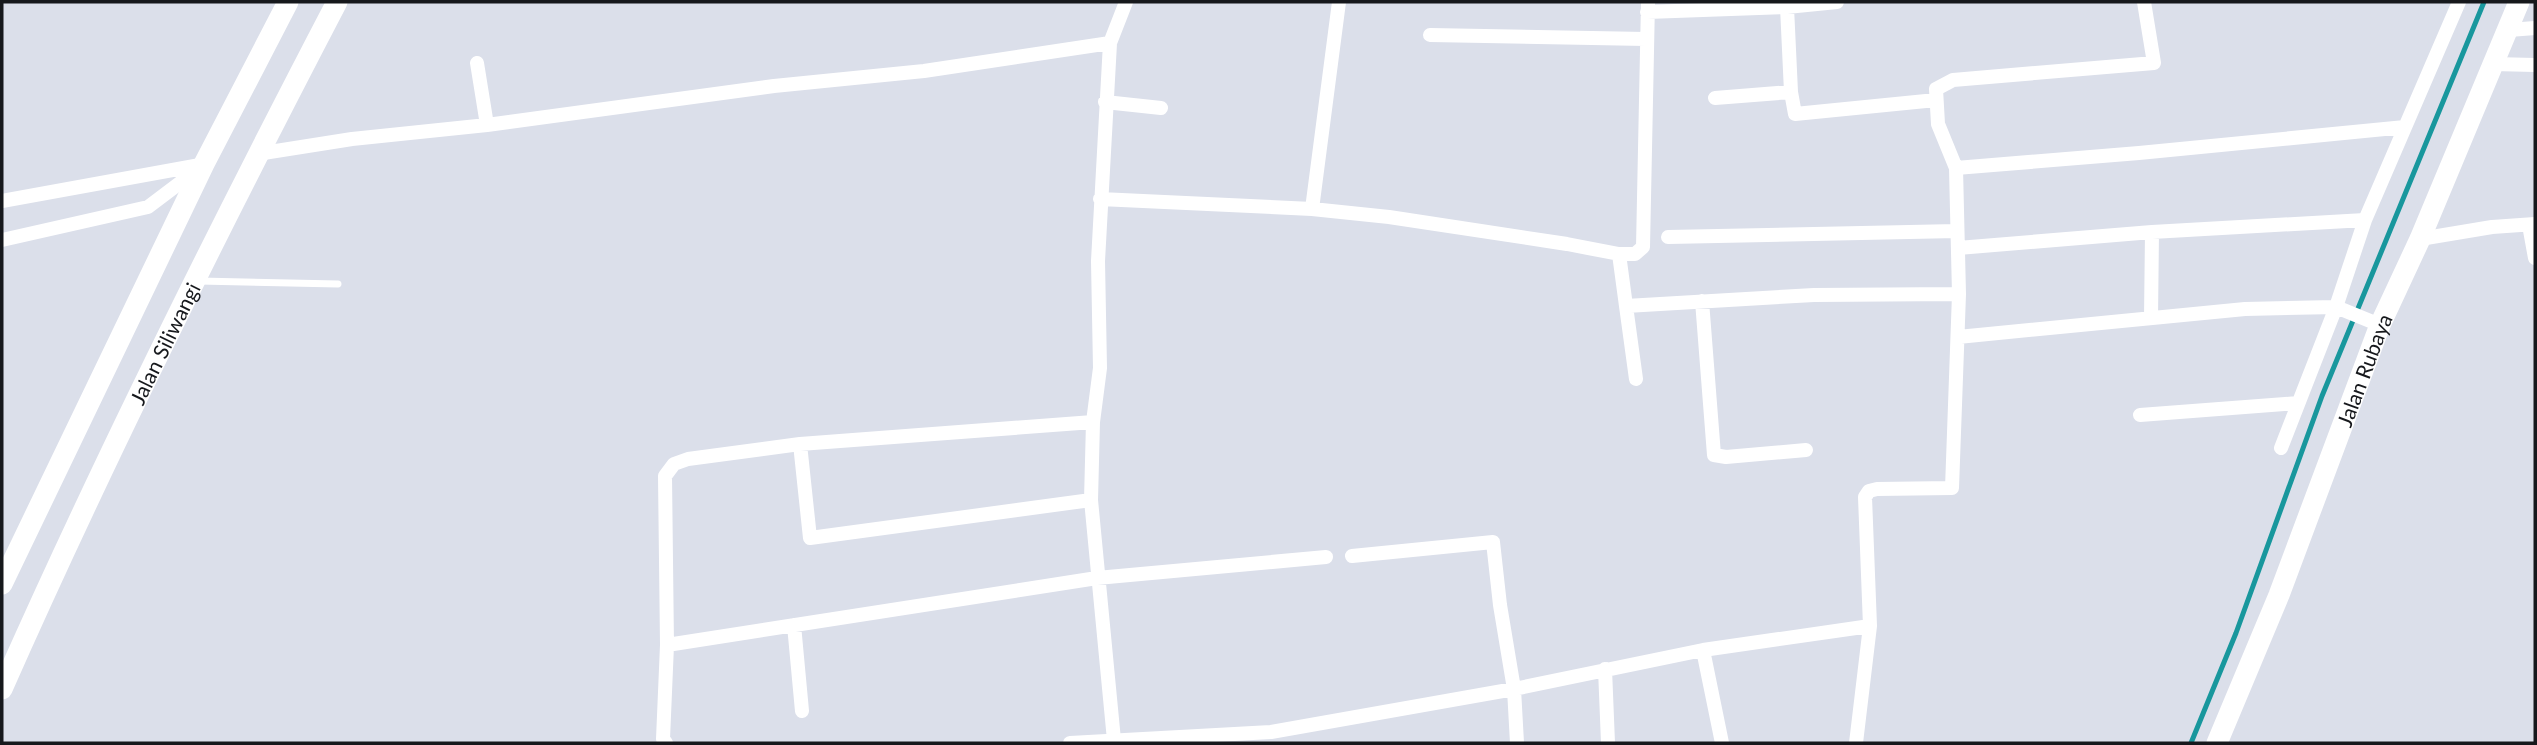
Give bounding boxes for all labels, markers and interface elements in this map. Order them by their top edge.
street label: Jalan Siliwangi [124,278,204,408]
street label: Jalan Rubaya [2331,309,2396,430]

